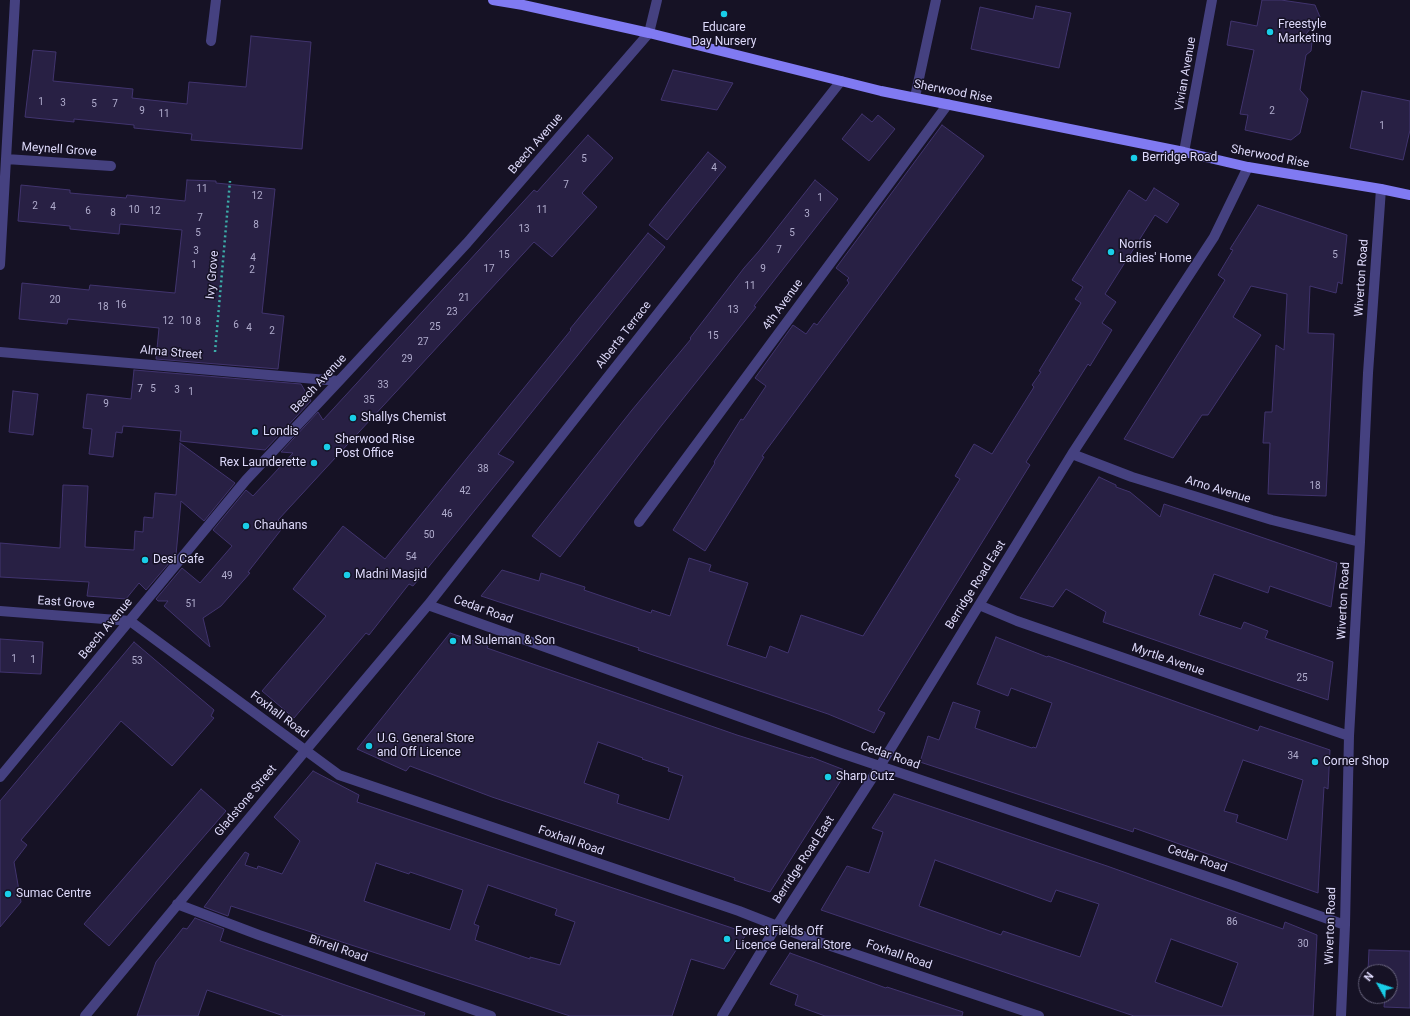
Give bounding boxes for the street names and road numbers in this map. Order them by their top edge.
street label: Vivian Avenue [1172,36,1200,112]
street label: Sherwood Rise [913,77,993,107]
street label: Beech Avenue [506,111,566,177]
street label: Meynell Grove [21,140,97,160]
street label: Sherwood Rise [1230,142,1310,172]
street label: Wiverton Road [1352,239,1372,317]
street label: Ivy Grove [204,250,222,300]
street label: 4th Avenue [760,277,806,333]
street label: Alberta Terrace [593,298,655,372]
street label: Alma Street [139,343,203,363]
street label: Beech Avenue [288,352,350,416]
street label: Arno Avenue [1184,473,1252,507]
street label: Berridge Road East [943,538,1009,632]
street label: Wiverton Road [1335,562,1353,640]
street label: Cedar Road [451,593,515,627]
street label: East Grove [37,594,95,612]
street label: Beech Avenue [76,596,136,662]
street label: Myrtle Avenue [1130,641,1206,679]
street label: Foxhall Road [247,689,311,741]
street label: Cedar Road [858,739,922,773]
street label: Gladstone Street [212,762,280,840]
street label: Berridge Road East [770,813,838,907]
street label: Foxhall Road [536,823,606,859]
street label: Cedar Road [1165,842,1229,876]
street label: Wiverton Road [1322,887,1340,965]
street label: Birrell Road [307,932,369,966]
street label: Foxhall Road [864,937,934,973]

